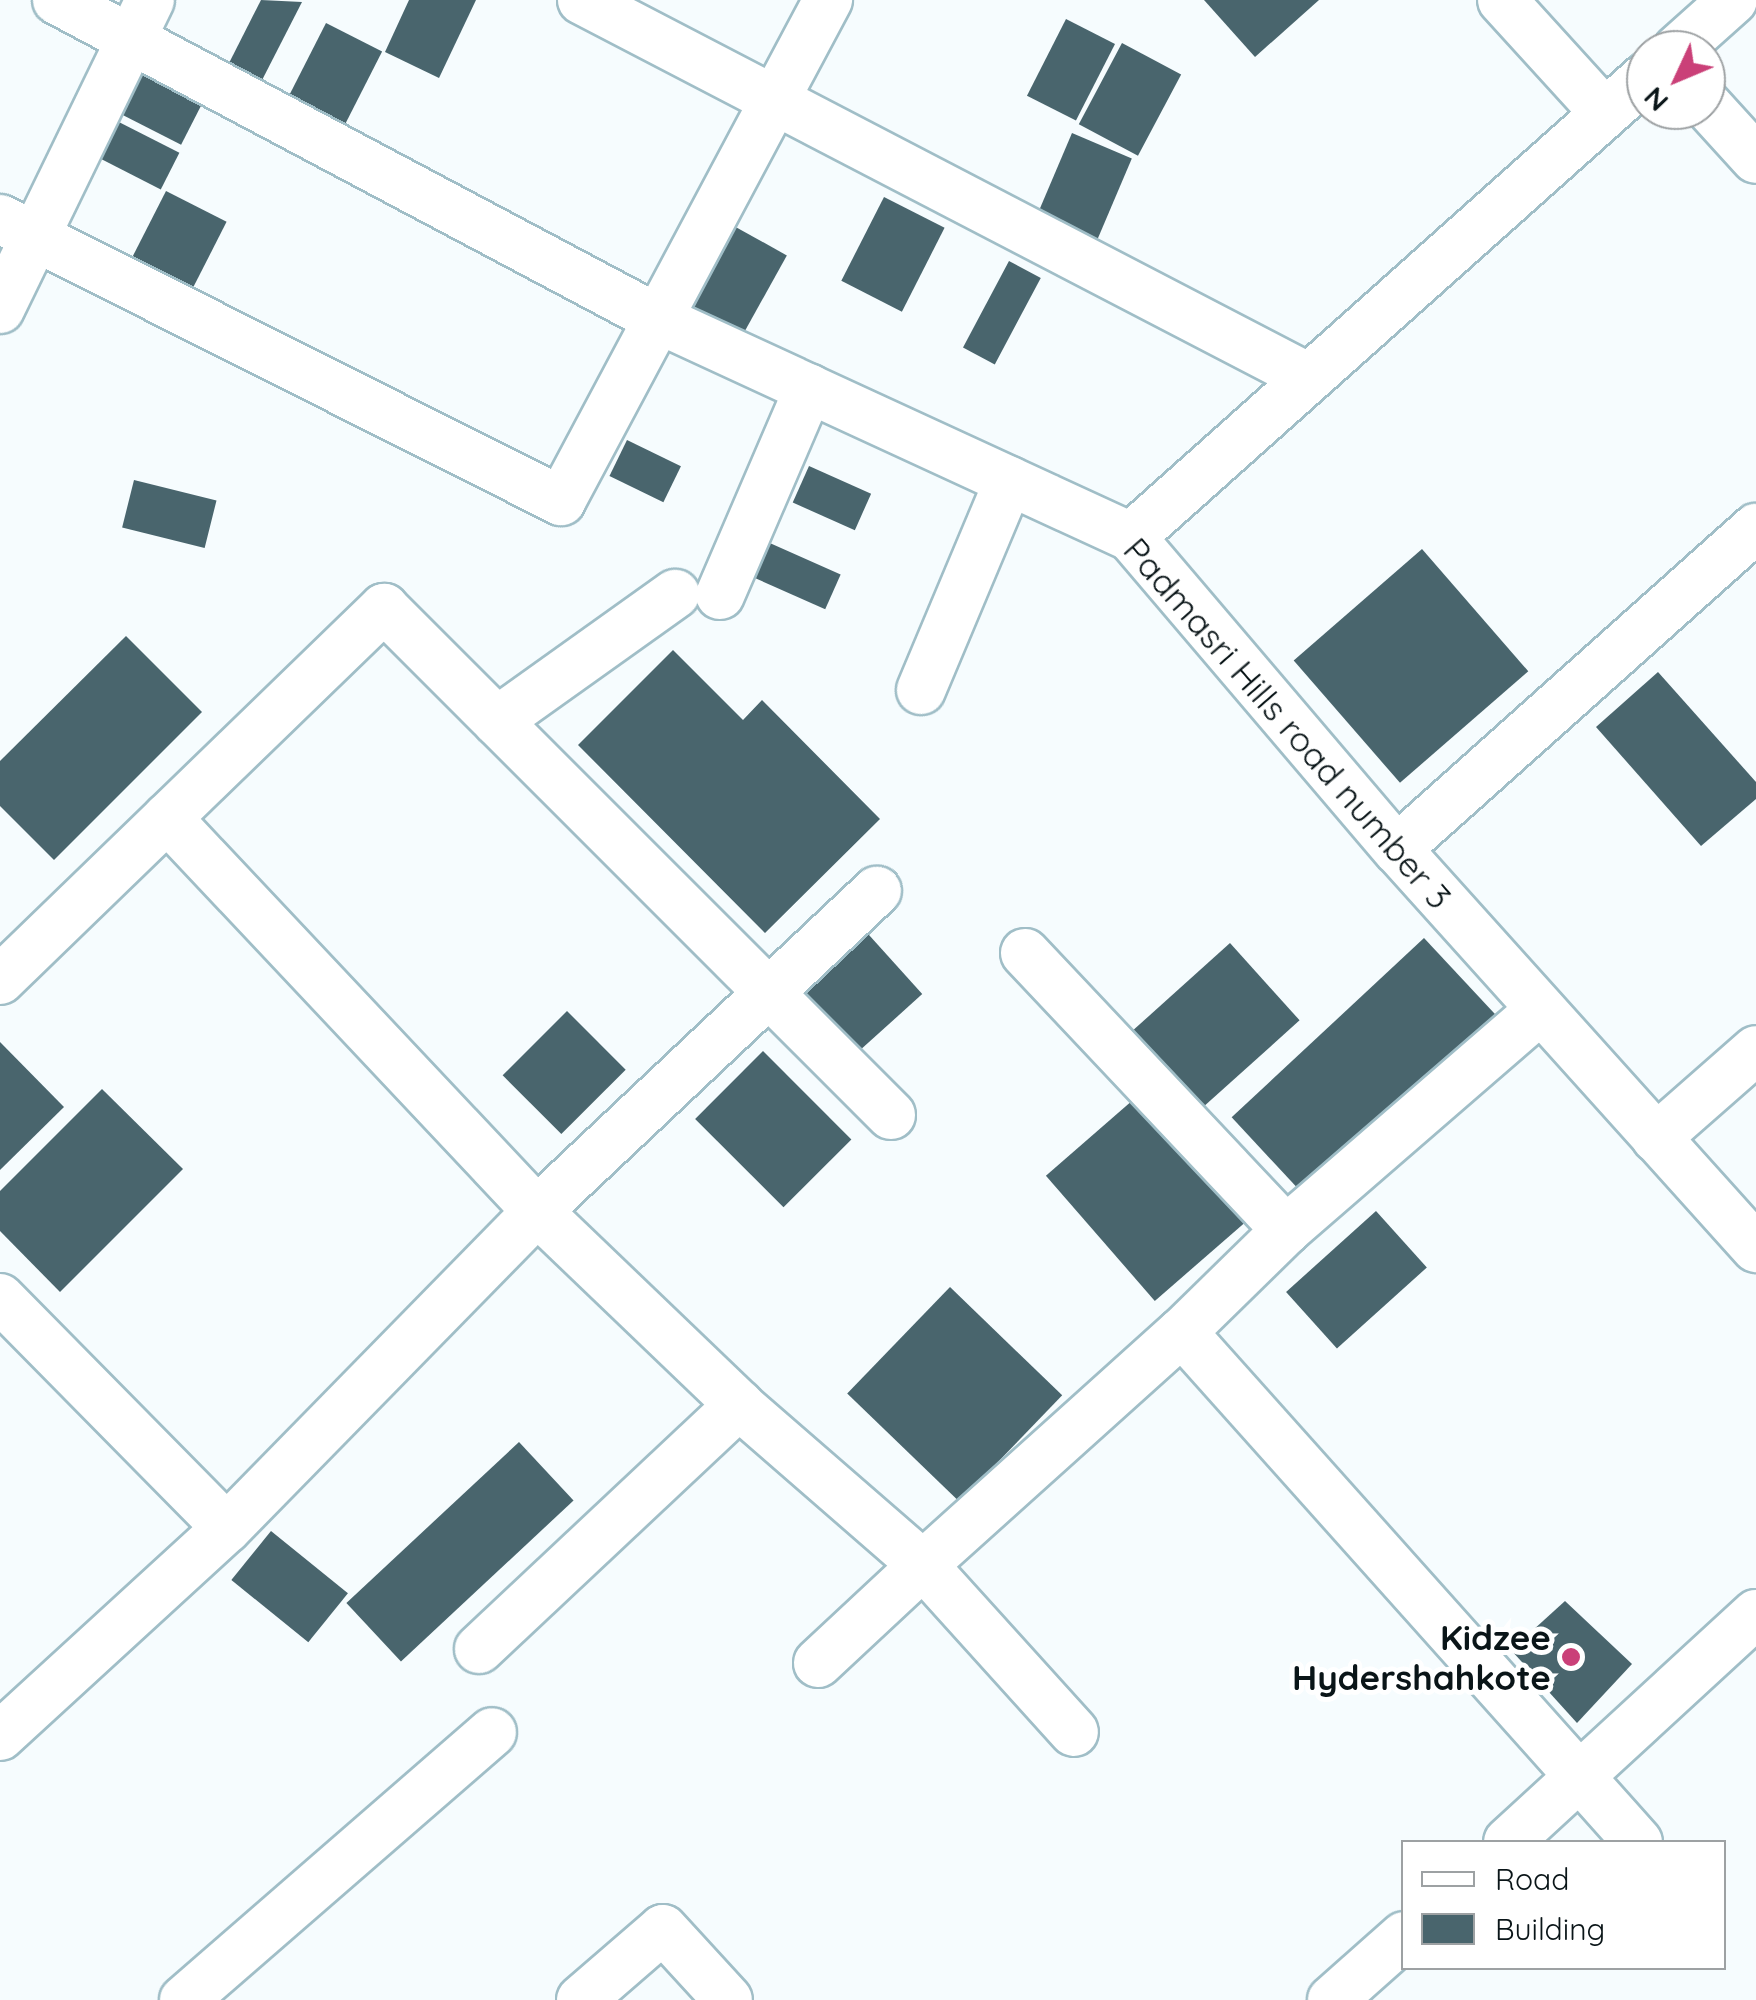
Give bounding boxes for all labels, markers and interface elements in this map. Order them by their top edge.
north arrow [1626,30,1726,130]
text: N [1636,80,1675,119]
street label: Padmasri Hills road number 3 [1115,529,1461,917]
place label: Kidzee Hydershahkote [1292,1616,1551,1698]
marker: Kidzee Hydershahkote [1560,1646,1582,1668]
legend [1401,1840,1726,1970]
text: Road [1495,1860,1569,1898]
text: Building [1495,1910,1605,1948]

